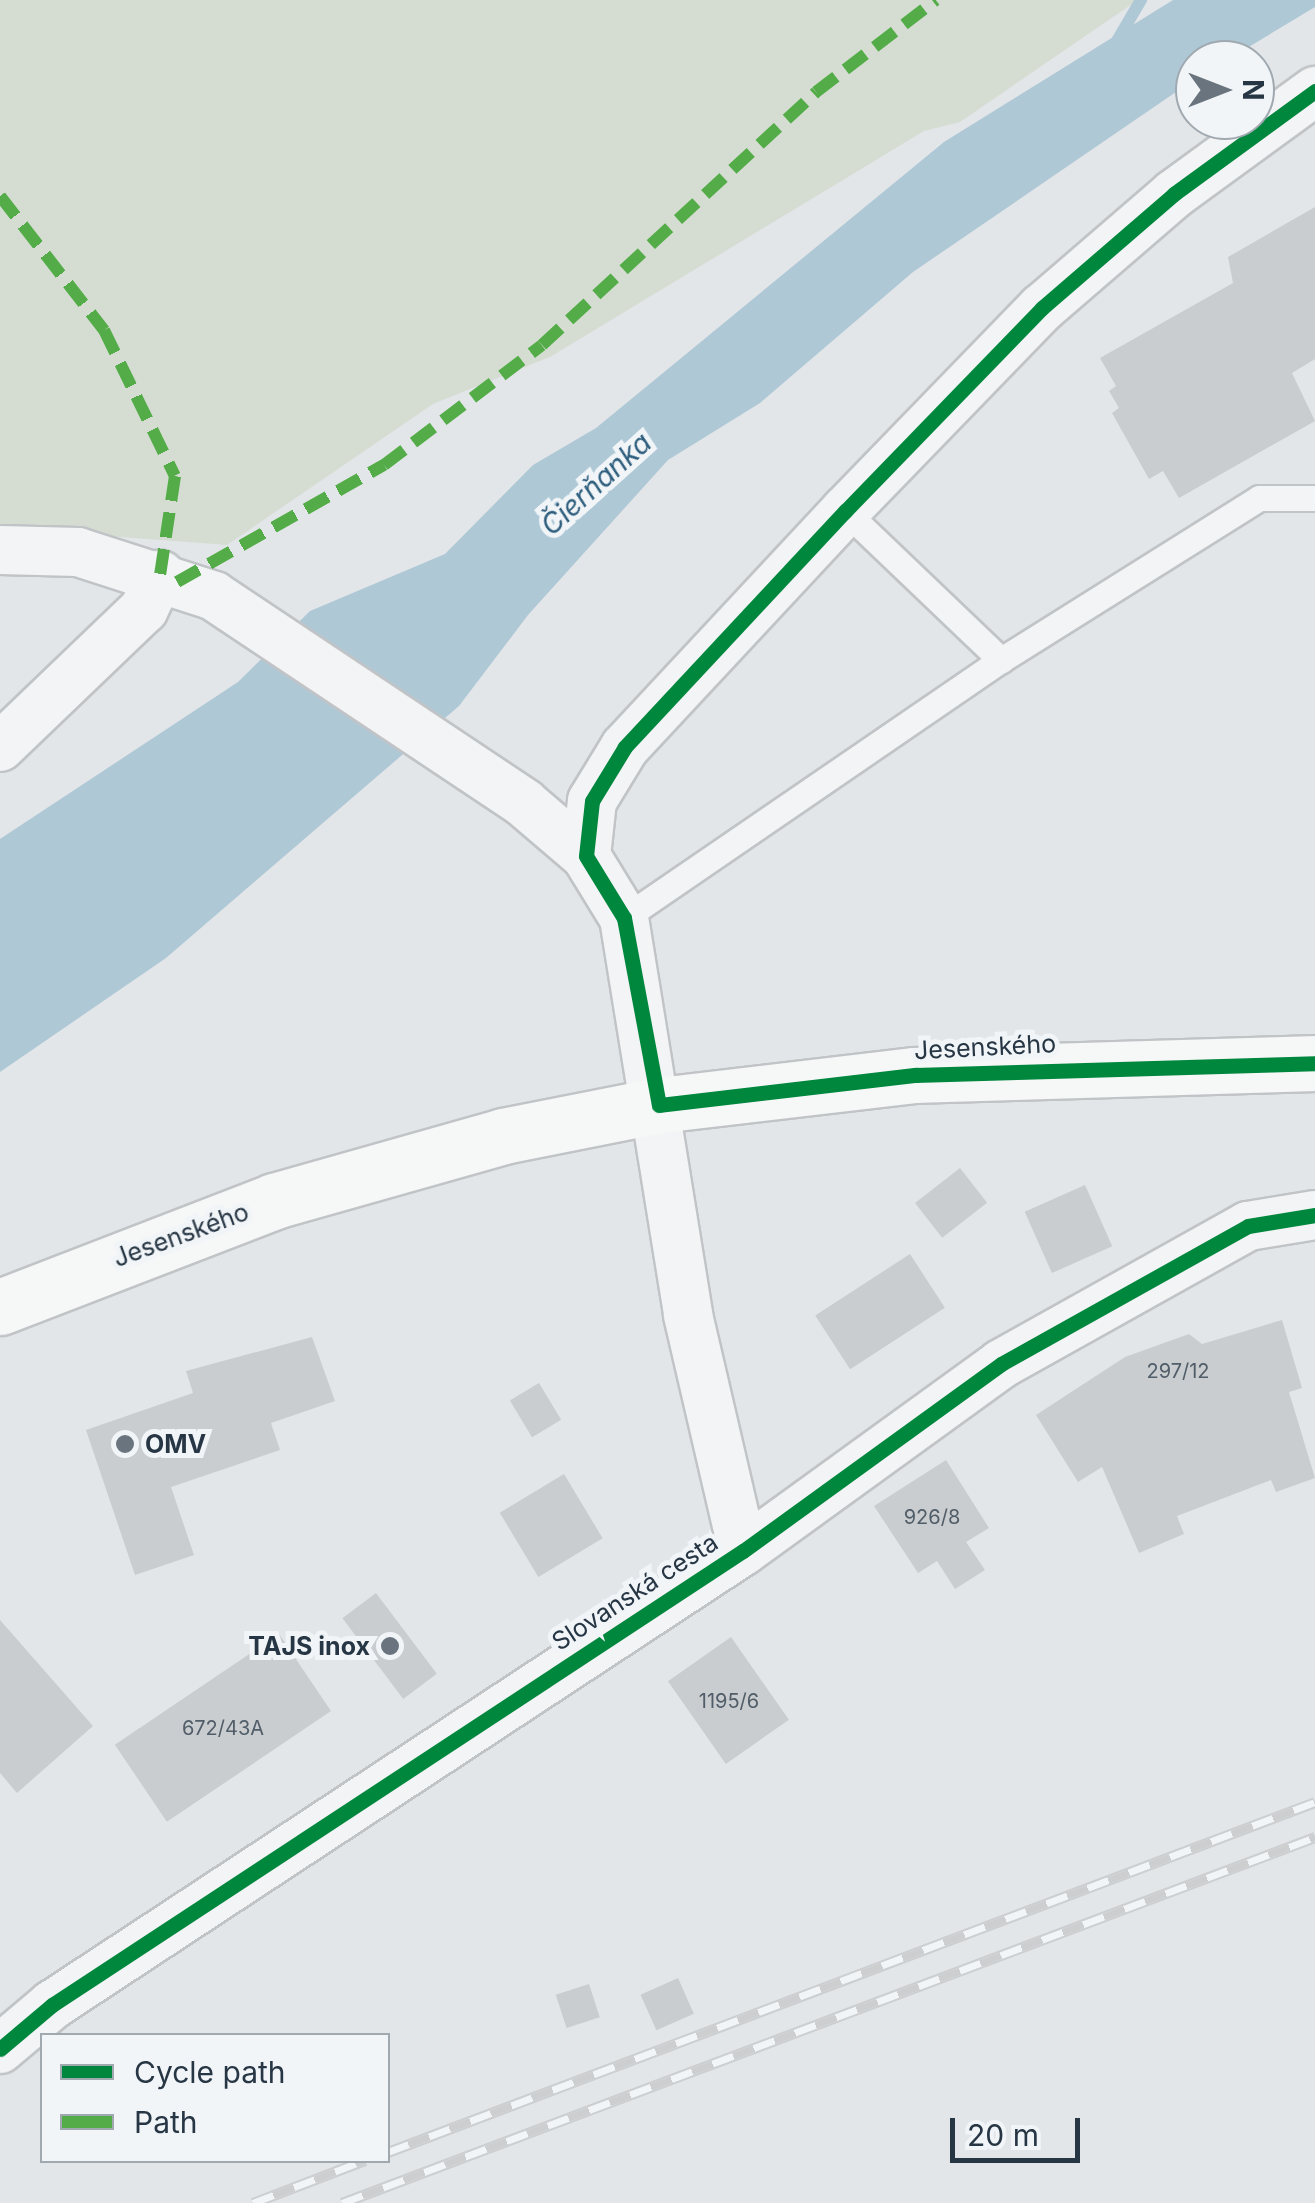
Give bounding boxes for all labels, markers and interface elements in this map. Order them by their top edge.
north arrow [1175,40,1275,140]
text: N [1236,79,1270,101]
water label: Čierňanka [534,426,658,542]
street label: Jesenského [913,1028,1057,1066]
street label: Jesenského [109,1197,253,1273]
house number: 297/12 [1146,1359,1210,1383]
place label: OMV [145,1429,206,1459]
marker: OMV [114,1433,136,1455]
house number: 926/8 [904,1505,960,1529]
street label: Slovanská cesta [546,1527,724,1657]
place label: TAJS inox [248,1631,370,1661]
marker: TAJS inox [379,1635,401,1657]
house number: 1195/6 [699,1689,759,1713]
house number: 672/43A [182,1716,264,1740]
legend [40,2033,390,2163]
text: Cycle path [134,2054,286,2090]
scale bar [955,2098,1085,2160]
text: Path [134,2104,198,2140]
text: 20 m [967,2117,1039,2153]

